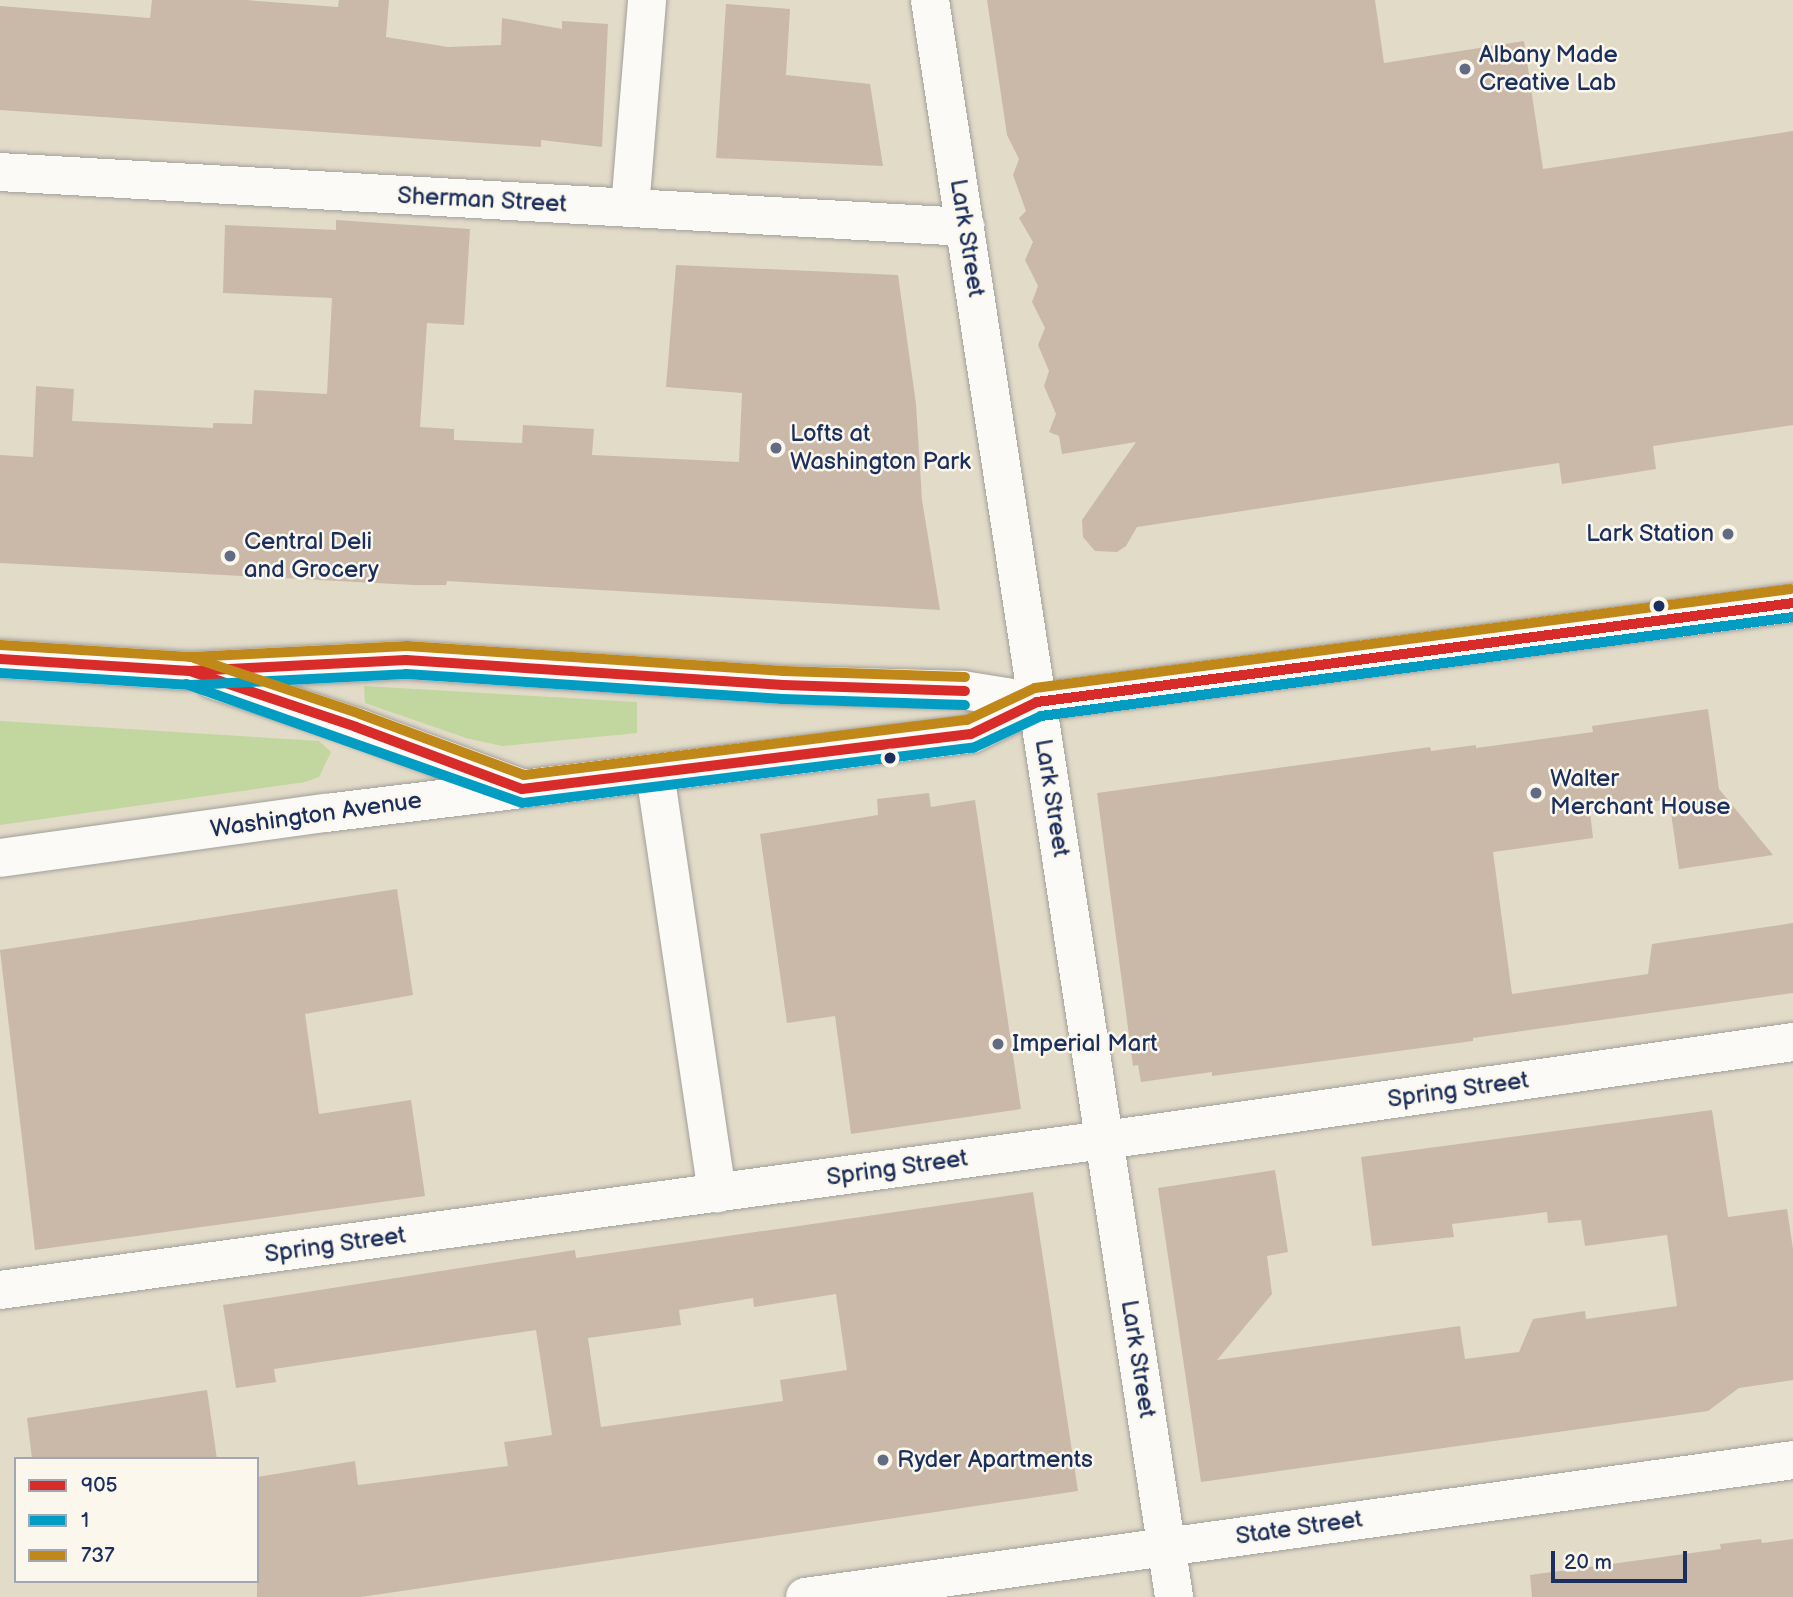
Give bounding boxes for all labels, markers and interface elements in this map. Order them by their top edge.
place label: Albany Made Creative Lab [1479,41,1619,97]
marker: Albany Made Creative Lab [1457,61,1473,77]
street label: Lark Street [943,177,991,299]
street label: Sherman Street [396,181,568,219]
place label: Lofts at Washington Park [790,420,971,476]
marker: Lofts at Washington Park [768,440,784,456]
place label: Lark Station [1586,520,1714,548]
marker: Lark Station [1720,526,1736,542]
place label: Central Deli and Grocery [244,528,379,584]
marker: Central Deli and Grocery [222,548,238,564]
unlabelled marker [1652,599,1666,613]
street label: Lark Street [1028,737,1076,859]
unlabelled marker [883,751,897,765]
place label: Walter Merchant House [1550,765,1731,821]
marker: Walter Merchant House [1528,785,1544,801]
street label: Washington Avenue [208,786,424,844]
place label: Imperial Mart [1012,1030,1158,1058]
marker: Imperial Mart [990,1036,1006,1052]
street label: Spring Street [1385,1066,1531,1114]
street label: Spring Street [824,1144,970,1192]
street label: Spring Street [262,1221,408,1269]
street label: Lark Street [1114,1298,1162,1420]
place label: Ryder Apartments [897,1446,1093,1474]
marker: Ryder Apartments [875,1452,891,1468]
legend [14,1457,259,1583]
text: 905 [81,1473,118,1498]
street label: State Street [1234,1505,1364,1551]
text: 1 [81,1508,89,1533]
scale bar [1555,1538,1692,1582]
text: 737 [81,1543,115,1568]
text: 20 m [1564,1550,1612,1575]

